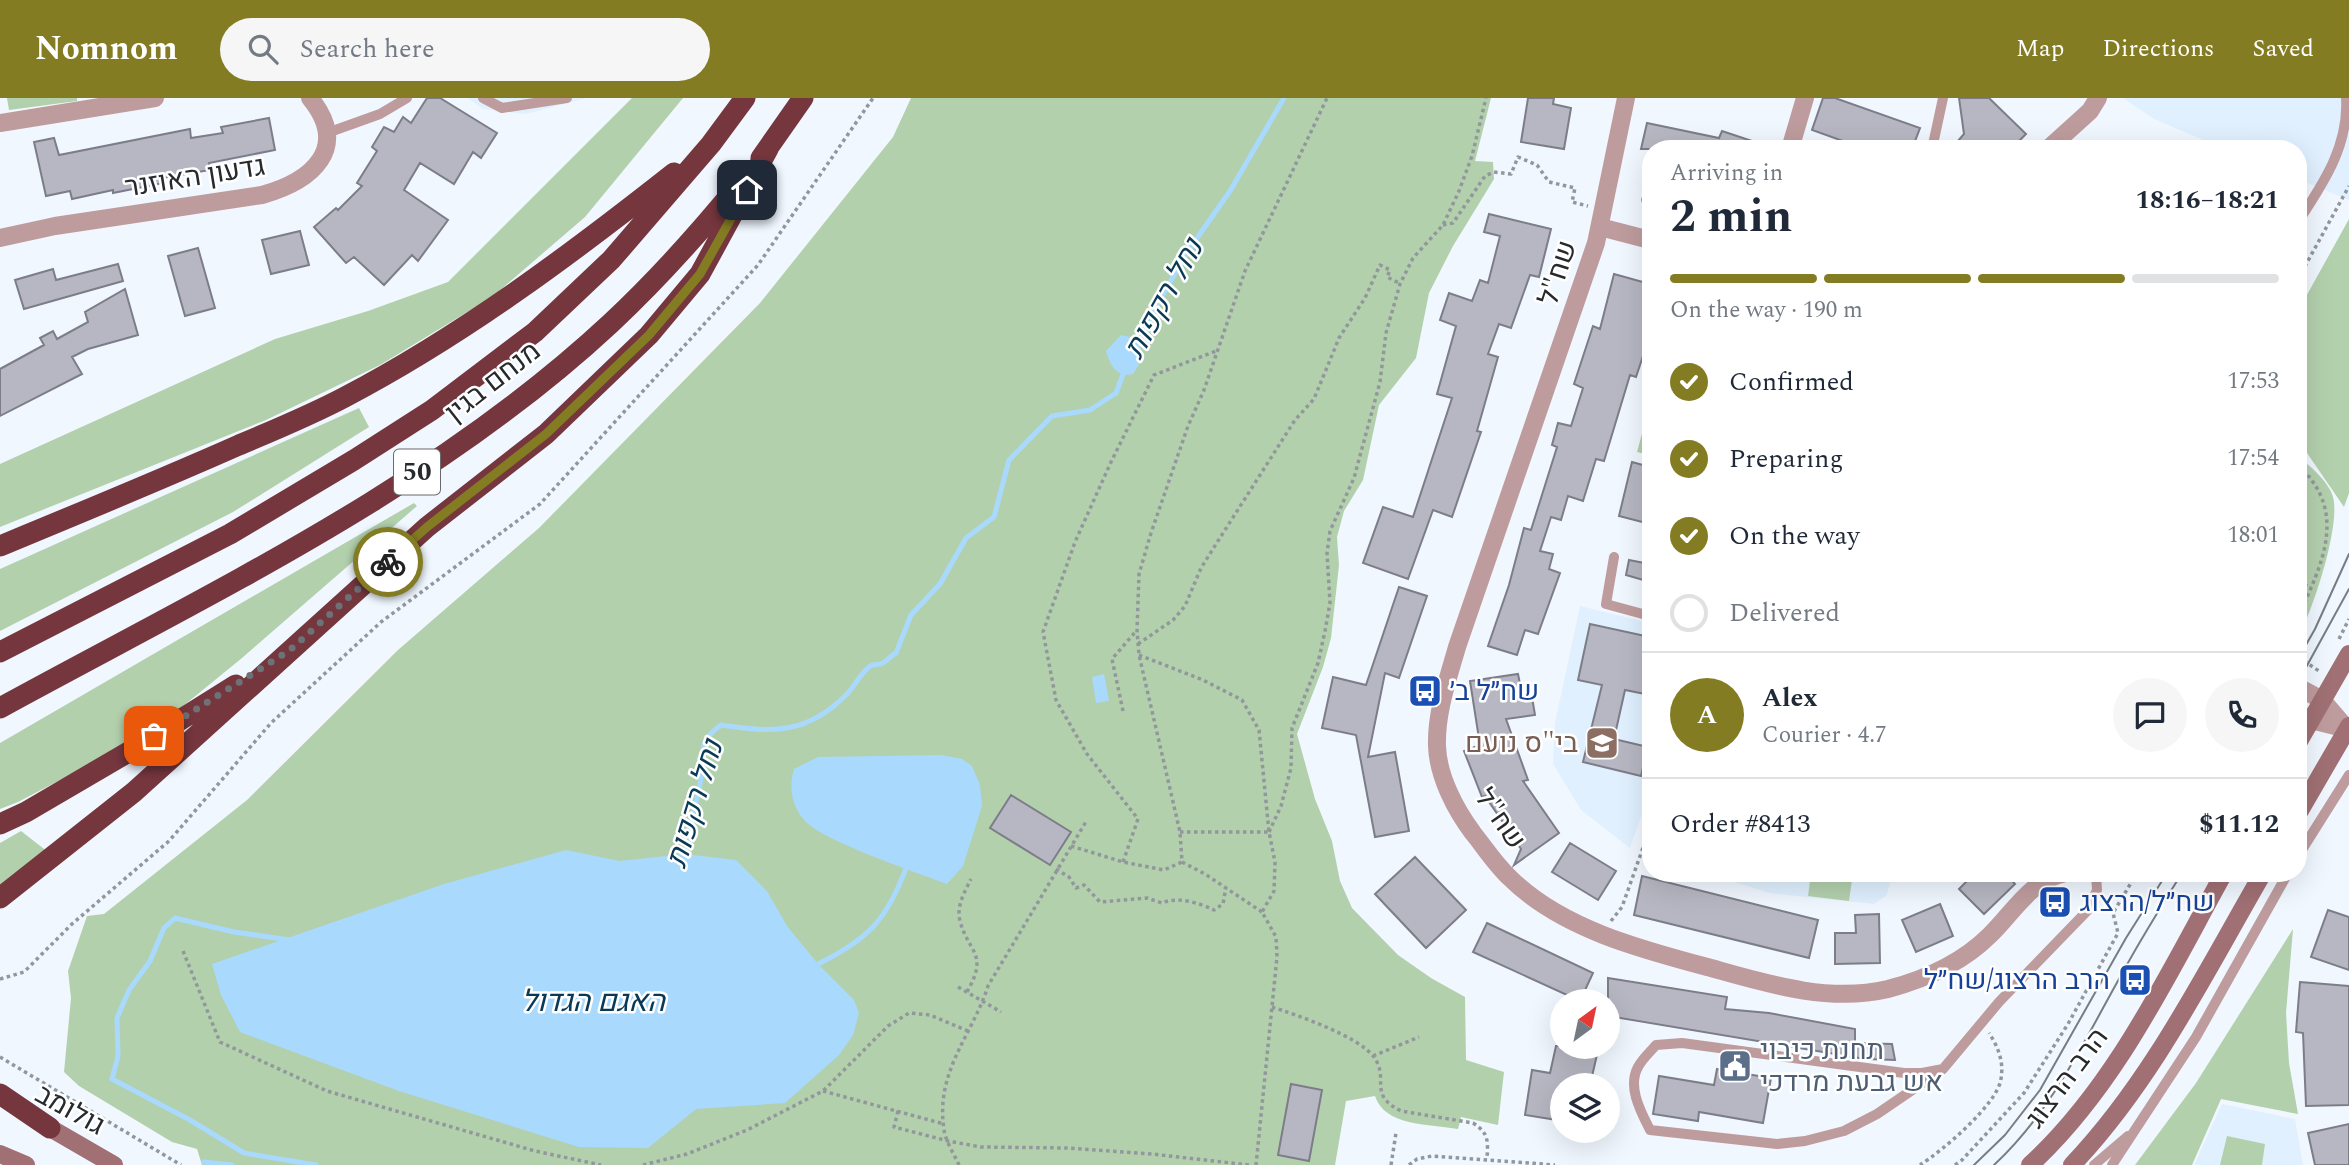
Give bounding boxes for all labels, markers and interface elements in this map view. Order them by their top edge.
search box [220,18,710,81]
text: Nomnom [35,24,178,74]
text: Search here [300,29,435,69]
icon: search [244,30,282,68]
text: Map [2016,31,2064,67]
text: Directions [2102,31,2214,67]
text: Saved [2252,31,2314,67]
street label: גדעון האוזנר [122,145,268,209]
text: Arriving in [1670,156,1783,191]
pin [717,160,777,220]
icon: home [728,171,766,209]
text: 18:16–18:21 [2135,180,2279,220]
text: 2 min [1670,182,1792,252]
water label: נחל רקפות [1112,229,1217,368]
street label: שח"ל [1527,235,1589,311]
text: On the way · 190 m [1670,293,1863,328]
street label: מנחם בגין [436,331,550,433]
text: Confirmed [1729,362,1854,402]
icon: check [1670,363,1708,401]
text: 17:53 [2227,364,2279,399]
text: Preparing [1729,439,1843,479]
icon: check [1670,440,1708,478]
text: 17:54 [2227,441,2279,476]
road number: 50 [394,450,440,494]
text: On the way [1729,516,1860,556]
icon: check [1670,517,1708,555]
text: 18:01 [2227,518,2279,553]
courier [353,527,423,597]
icon: bike [369,543,407,581]
text: Delivered [1729,593,1840,633]
place label: שח״ל ב׳ [1450,670,1539,713]
bus stop icon: שח״ל ב׳ [1406,672,1444,710]
text: Alex [1762,678,1817,718]
button: chat [2113,678,2187,752]
button: phone [2205,678,2279,752]
text: A [1697,695,1717,735]
pin [124,706,184,766]
icon: bag [135,717,173,755]
text: Courier · 4.7 [1762,718,1887,753]
place label: בי"ס נועם [1465,722,1578,765]
school or university icon: בי"ס נועם [1583,724,1621,762]
water label: נחל רקפות [654,732,737,874]
street label: שח"ל [1463,780,1537,858]
text: Order #8413 [1670,804,1810,844]
text: $11.12 [2199,804,2279,844]
place label: שח״ל/הרצוג [2080,881,2214,924]
bus stop icon: שח״ל/הרצוג [2036,883,2074,921]
place label: הרב הרצוג/שח״ל [1924,959,2110,1002]
bus stop icon: הרב הרצוג/שח״ל [2116,961,2154,999]
water label: האגם הגדול [521,979,666,1025]
north arrow [1550,989,1620,1059]
map controls [1550,989,1620,1143]
street label: הרב הרצוג [2015,1019,2119,1137]
place label: תחנת כיבוי אש גבעת מרדכי [1760,1029,1943,1104]
public building icon: תחנת כיבוי אש גבעת מרדכי [1716,1047,1754,1085]
street label: גולומב [27,1073,113,1147]
button: layers [1550,1073,1620,1143]

